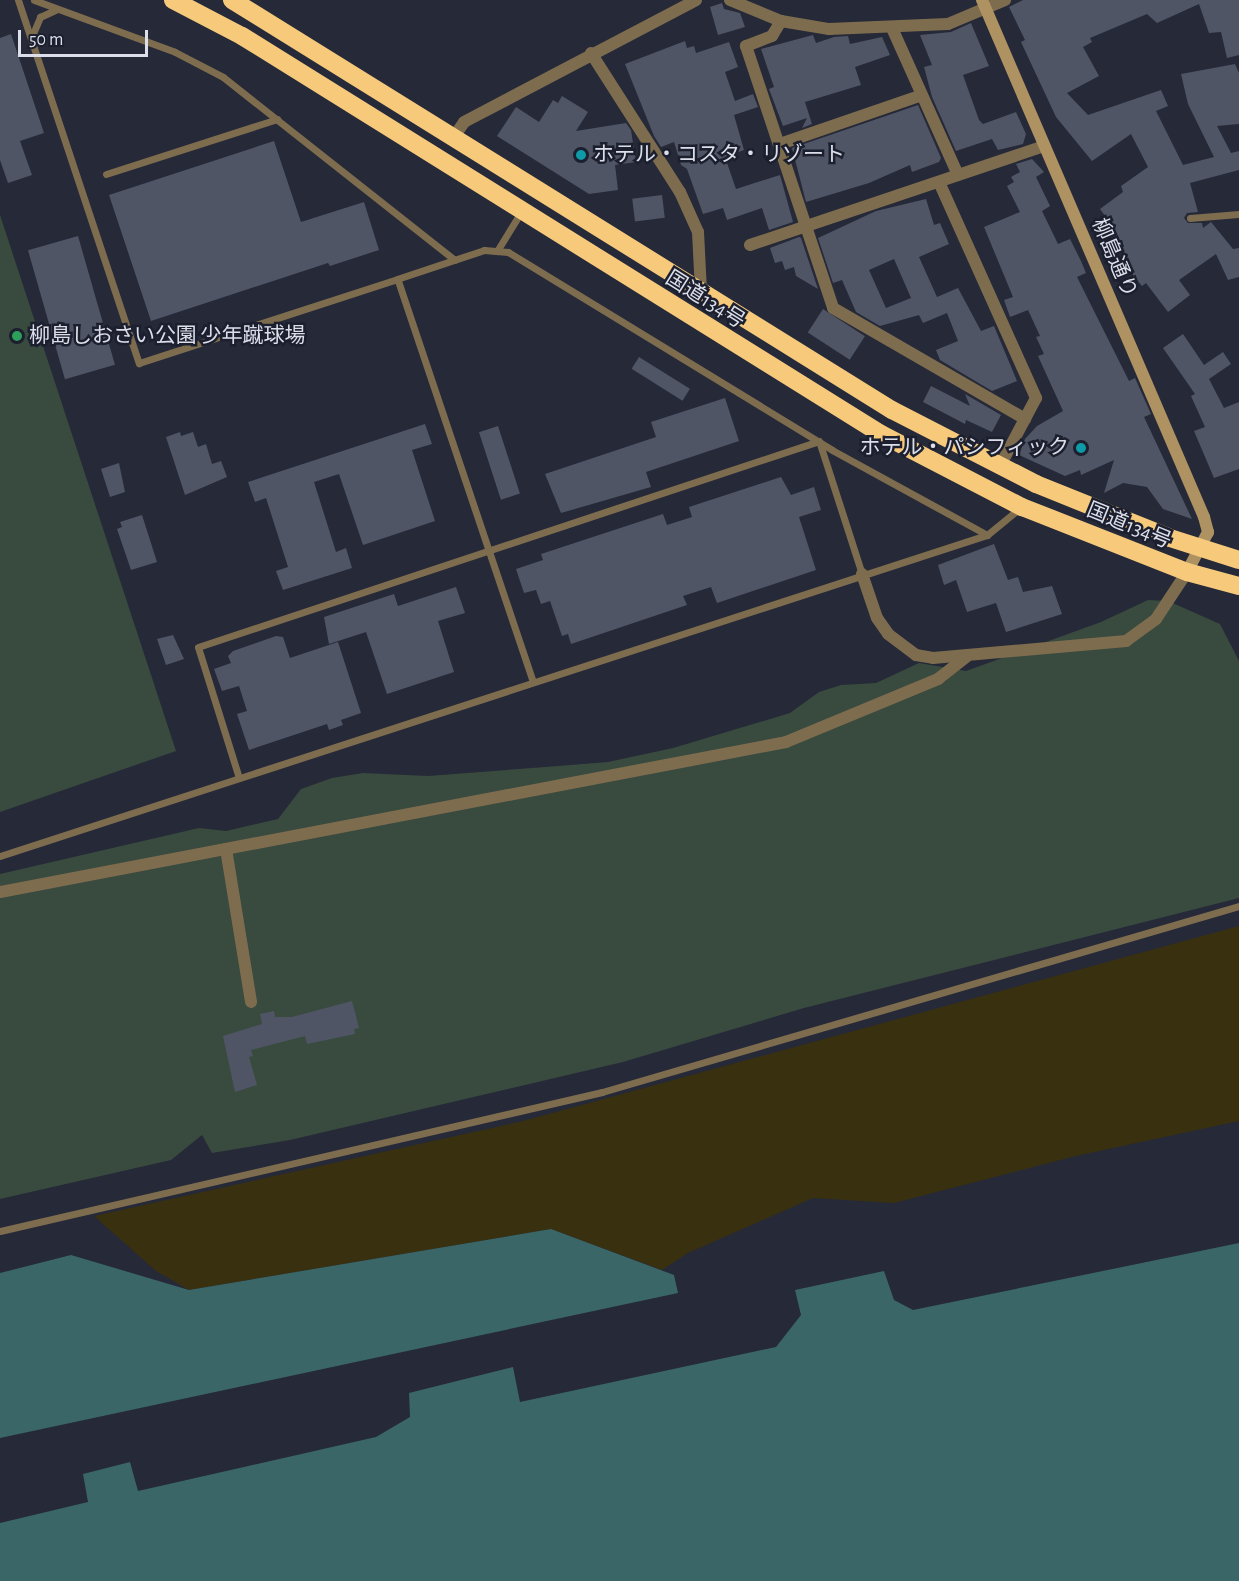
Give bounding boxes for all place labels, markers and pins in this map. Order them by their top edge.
place label: ホテル・コスタ・リゾート [593,142,845,168]
marker: ホテル・コスタ・リゾート [574,148,588,162]
place label: 柳島しおさい公園 少年蹴球場 [29,323,305,349]
marker: 柳島しおさい公園 少年蹴球場 [10,329,24,343]
place label: ホテル・パシフィック [859,435,1069,461]
marker: ホテル・パシフィック [1074,441,1088,455]

